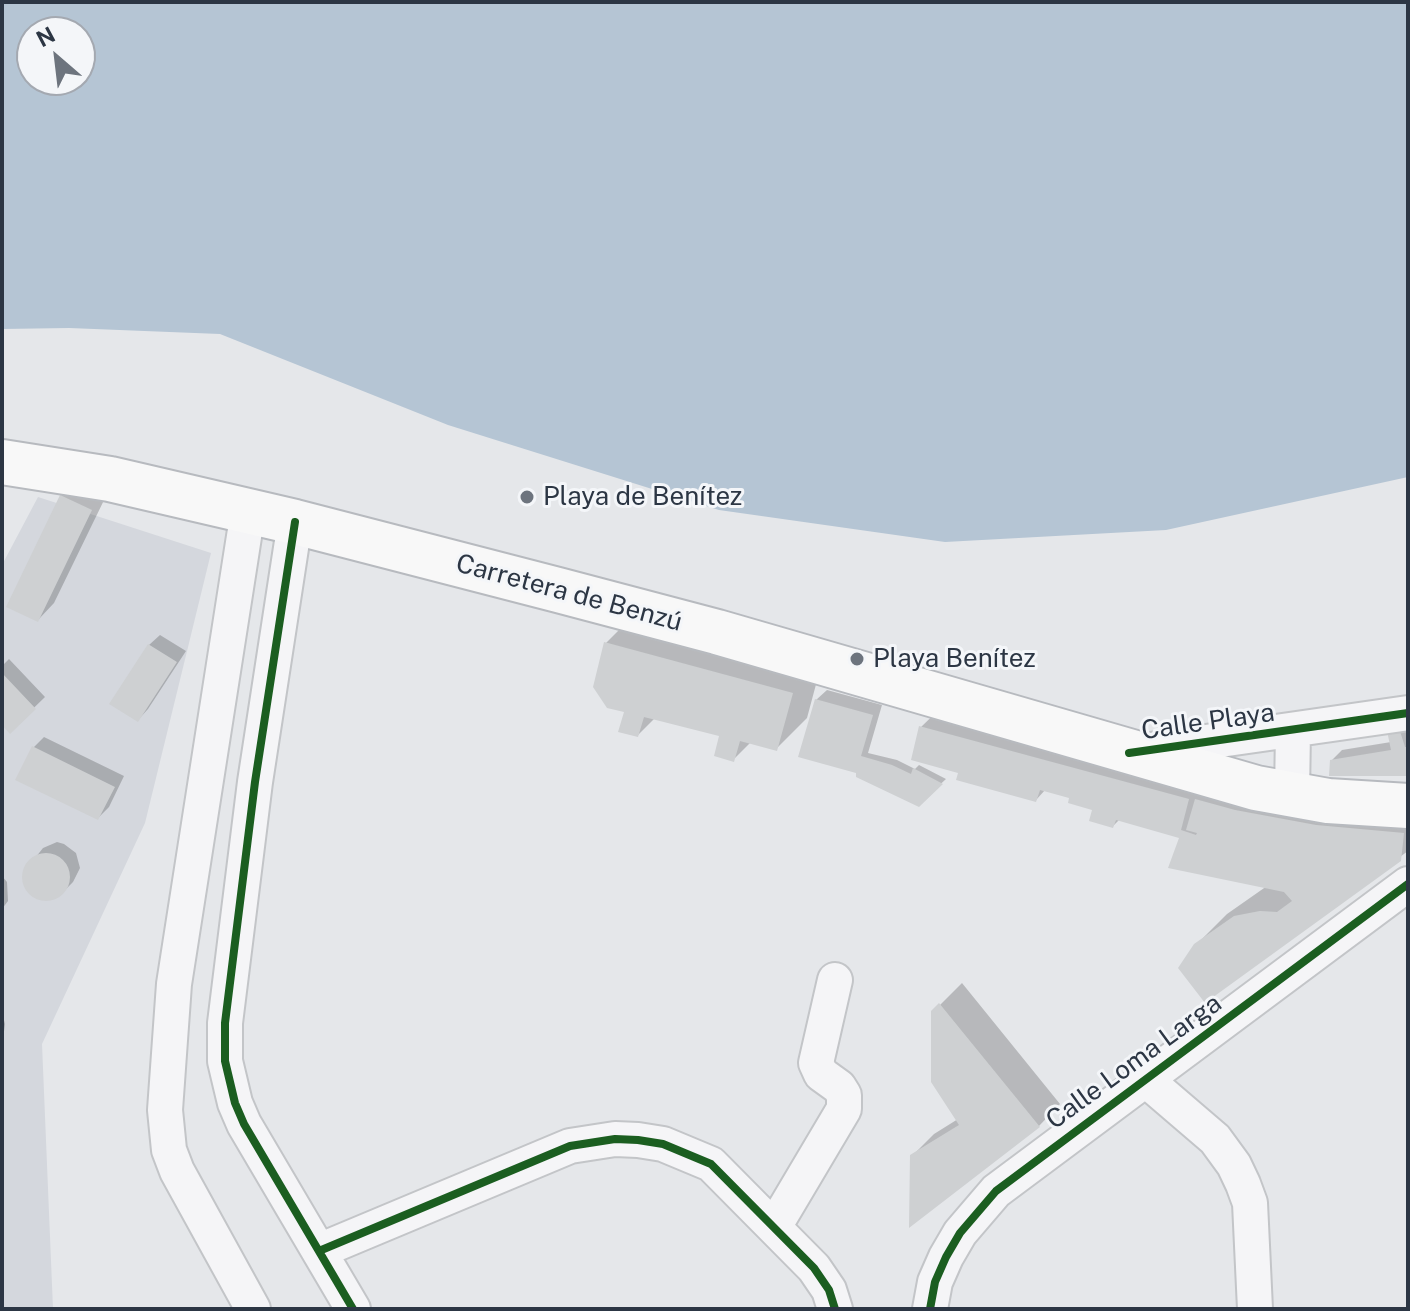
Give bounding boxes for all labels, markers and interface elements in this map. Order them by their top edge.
north arrow [16,16,96,96]
text: N [32,21,59,52]
place label: Playa de Benítez [543,481,742,513]
marker: Playa de Benítez [518,488,536,506]
street label: Carretera de Benzú [453,548,685,638]
place label: Playa Benítez [873,643,1036,675]
marker: Playa Benítez [848,650,866,668]
street label: Calle Playa [1139,697,1277,747]
street label: Calle Loma Larga [1040,988,1228,1136]

